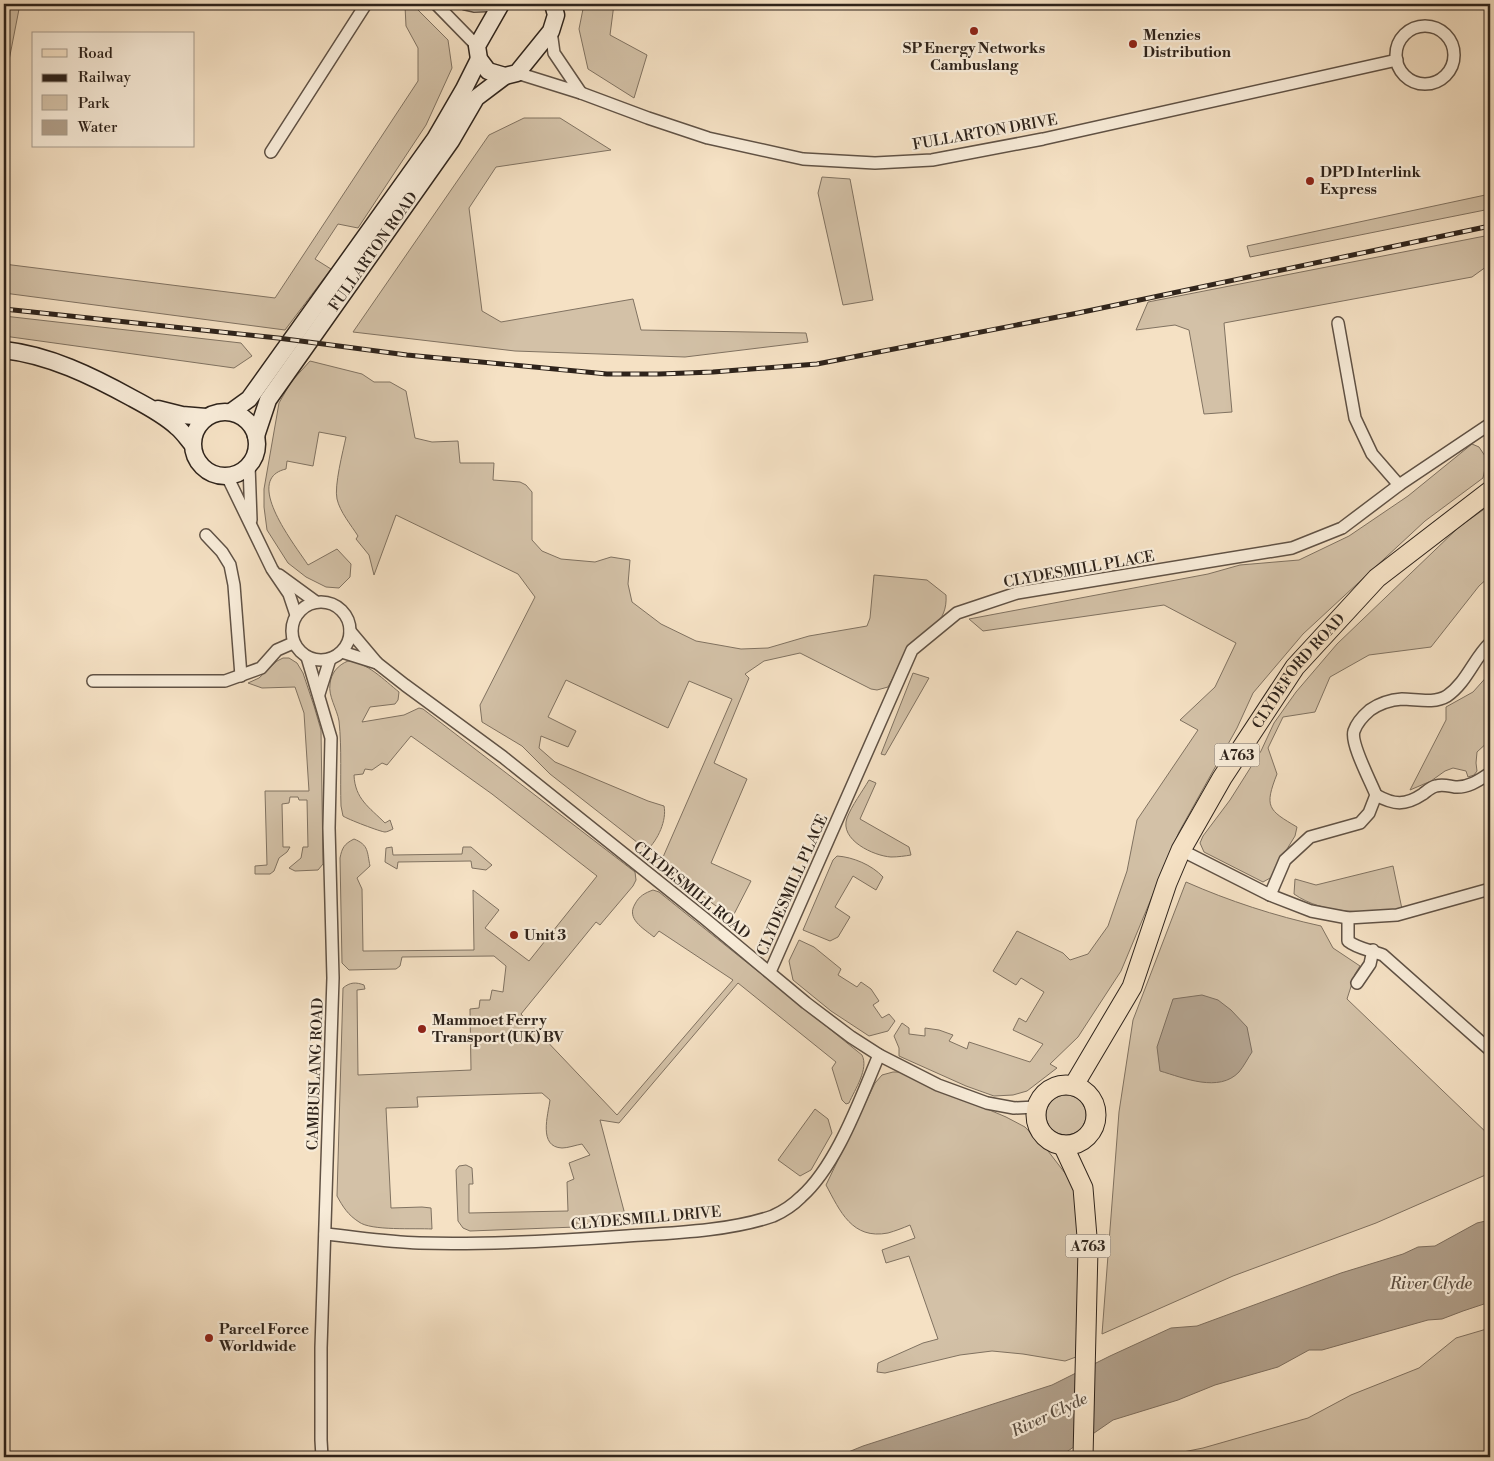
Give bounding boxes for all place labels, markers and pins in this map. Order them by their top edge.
marker: SP Energy Networks Cambuslang [968,25,980,37]
place label: Menzies Distribution [1143,26,1232,62]
marker: Menzies Distribution [1127,38,1139,50]
place label: SP Energy Networks Cambuslang [903,39,1045,75]
place label: DPD Interlink Express [1320,163,1421,199]
marker: DPD Interlink Express [1304,175,1316,187]
place label: Unit 3 [524,926,566,945]
marker: Unit 3 [508,929,520,941]
place label: Mammoet Ferry Transport (UK) BV [432,1011,564,1047]
marker: Mammoet Ferry Transport (UK) BV [416,1023,428,1035]
place label: Parcel Force Worldwide [218,1320,309,1356]
marker: Parcel Force Worldwide [203,1332,215,1344]

